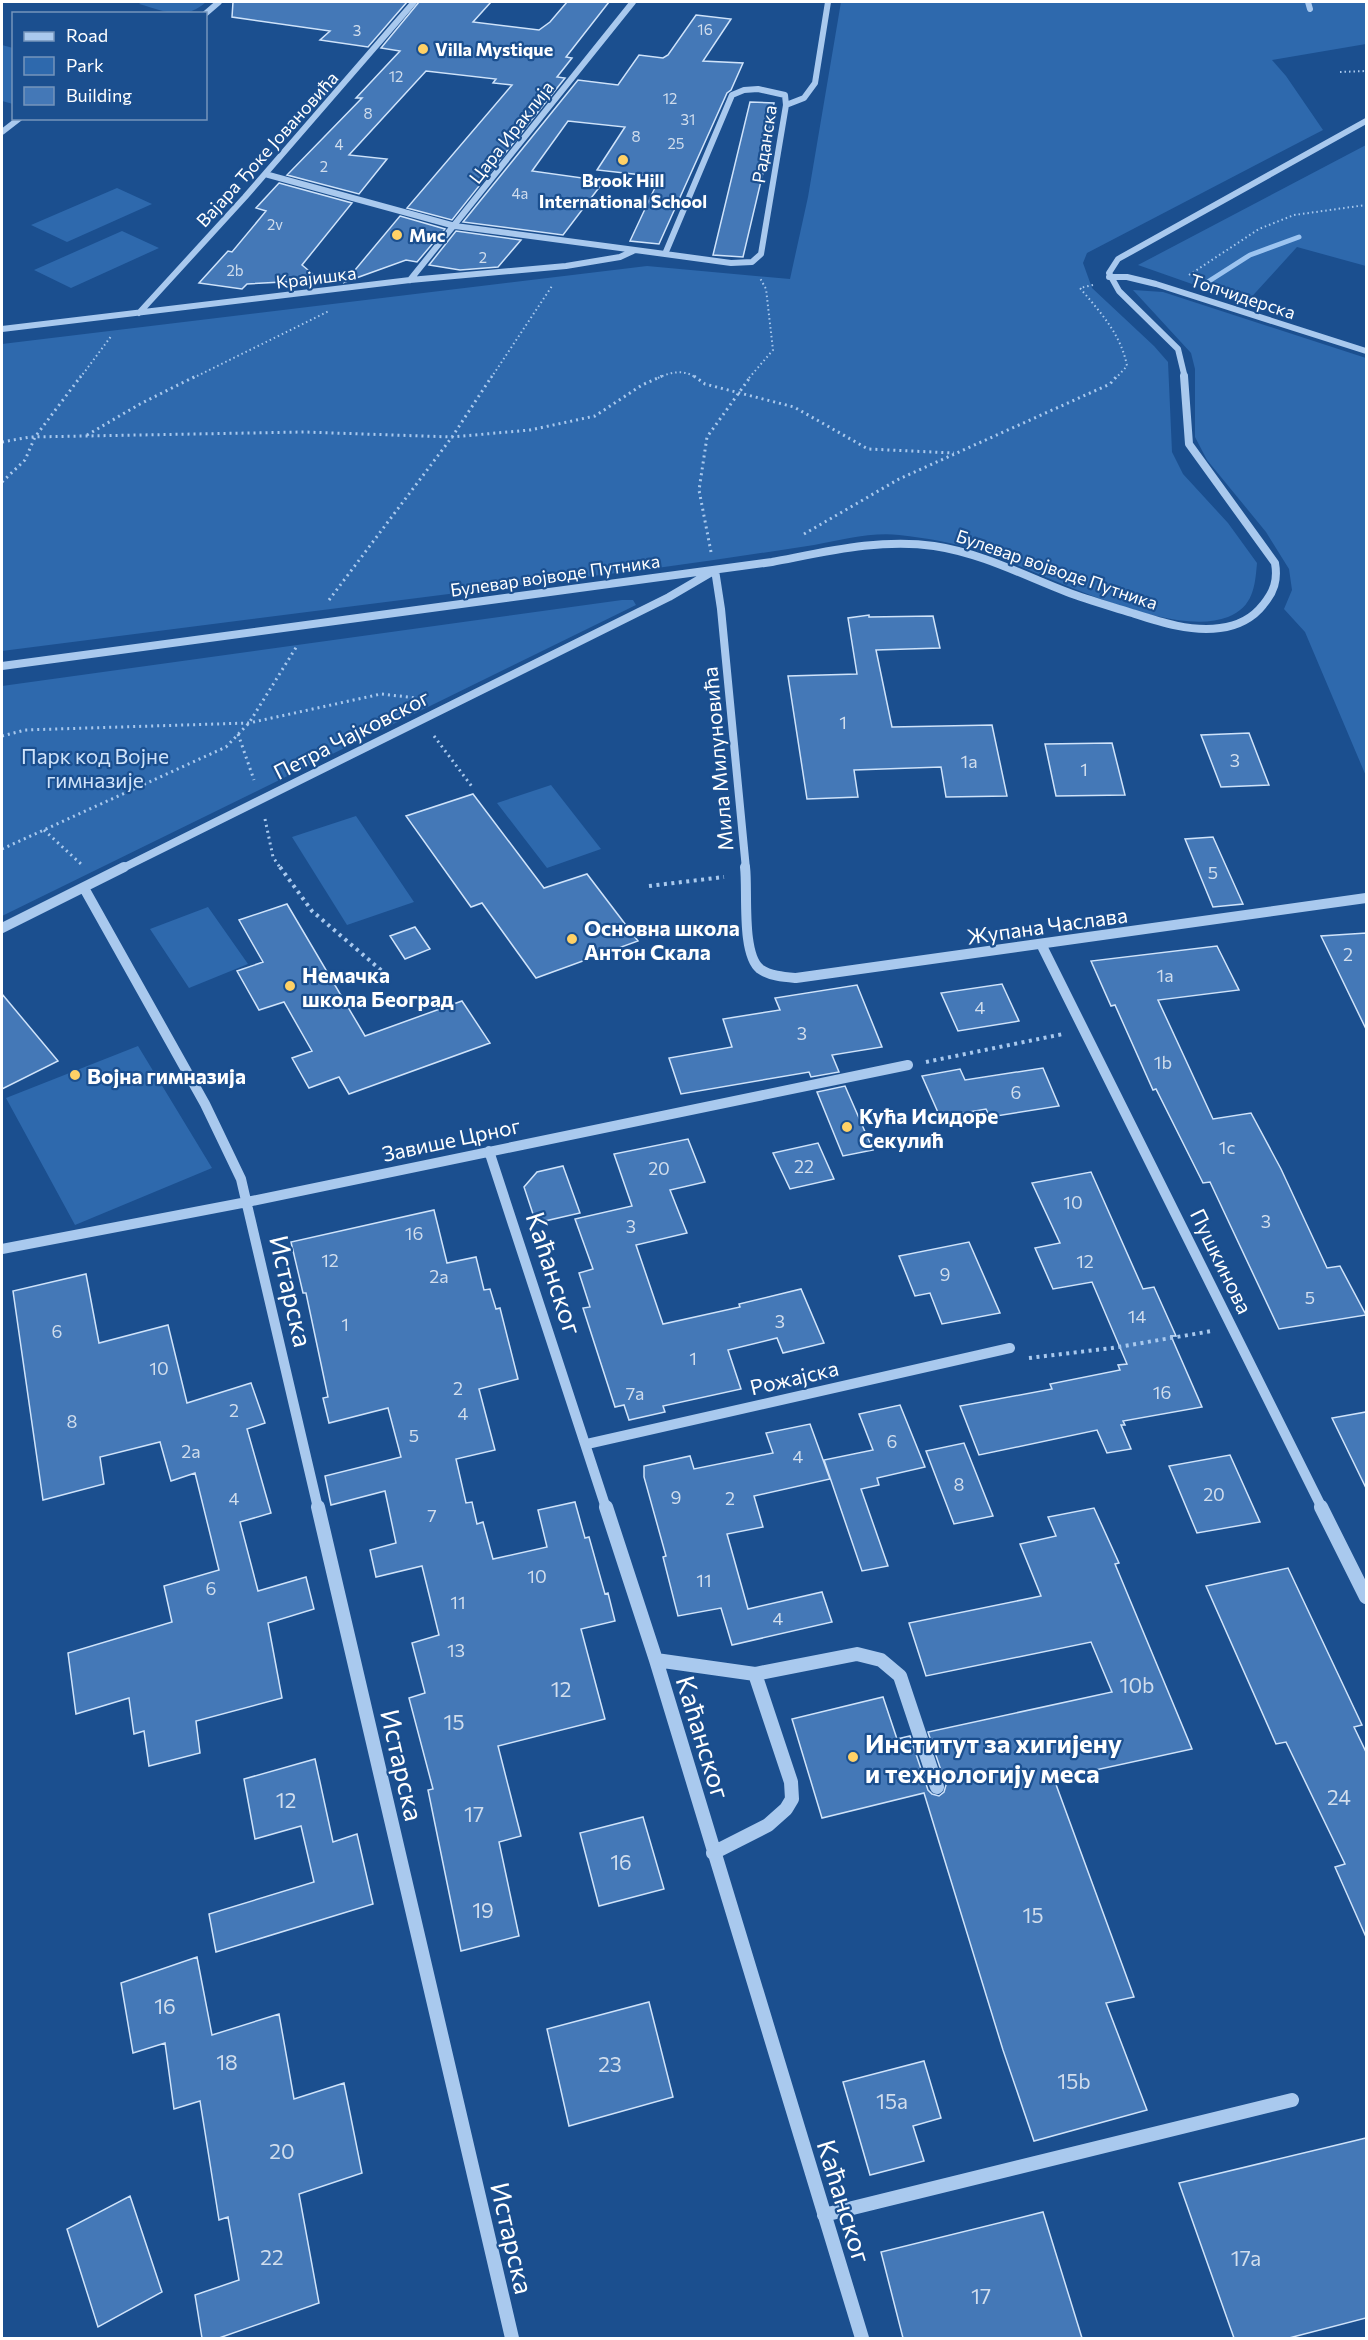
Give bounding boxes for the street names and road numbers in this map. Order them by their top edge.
street label: Вајара Ђоке Јовановића [191,67,343,231]
street label: Цара Ираклија [464,76,558,188]
street label: Раданска [747,103,781,185]
street label: Крајишка [275,261,357,293]
street label: Топчидерска [1188,269,1298,323]
street label: Булевар војводе Путника [953,524,1161,614]
street label: Булевар војводе Путника [449,549,661,601]
street label: Мила Милуновића [696,666,738,852]
street label: Петра Чајковског [269,684,433,784]
street label: Жупана Часлава [965,901,1129,949]
street label: Завише Црног [380,1112,522,1166]
street label: Пушкинова [1186,1204,1258,1318]
street label: Каћанског [521,1208,589,1338]
street label: Истарска [264,1232,320,1350]
street label: Рожајска [747,1355,841,1399]
street label: Каћанског [671,1672,737,1802]
street label: Истарска [375,1706,431,1824]
street label: Каћанског [812,2136,878,2266]
street label: Истарска [485,2179,541,2297]

